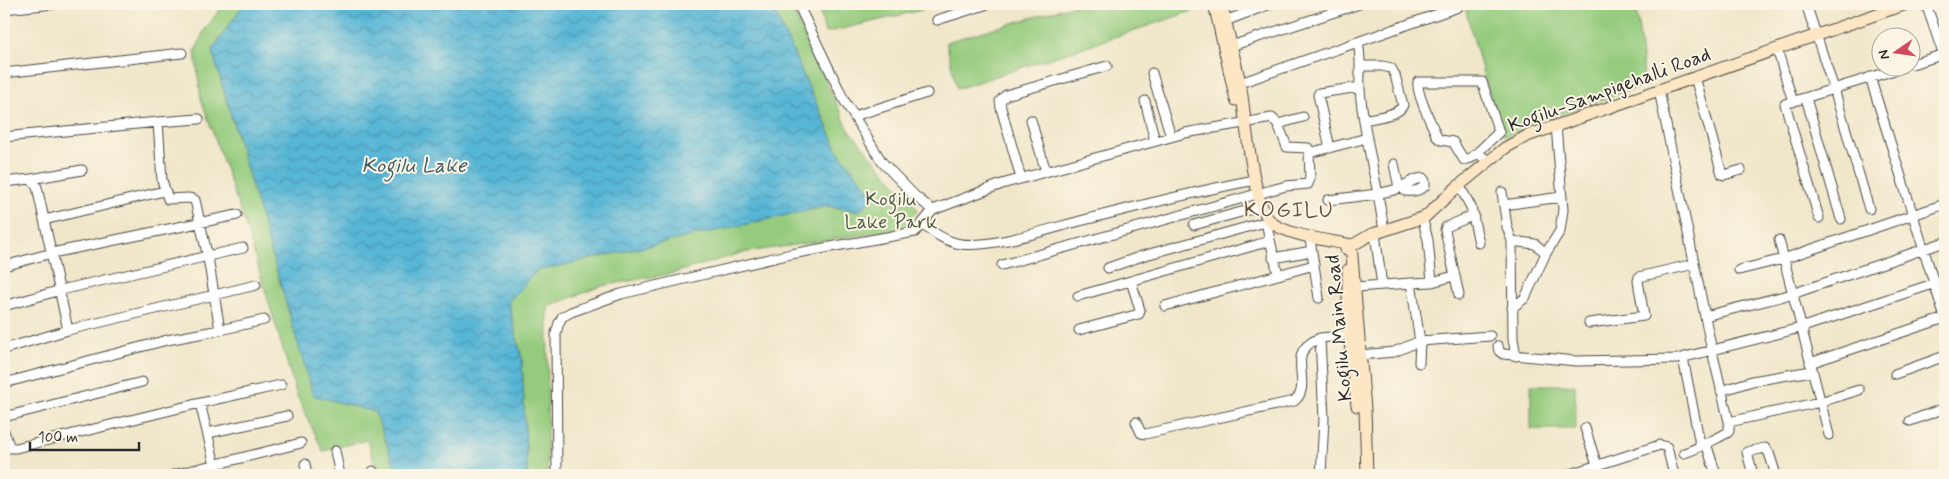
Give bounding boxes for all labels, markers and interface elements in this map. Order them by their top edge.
north arrow [1872,28,1922,78]
street label: Kogilu-Sampigehalli Road [1505,41,1715,141]
text: N [1874,48,1894,61]
water label: Kogilu Lake [362,152,468,182]
park label: Kogilu Lake Park [844,186,938,236]
district label: KOGILU [1244,197,1334,225]
street label: Kogilu Main Road [1320,253,1361,402]
scale bar [30,419,139,451]
text: 100 m [38,428,78,448]

